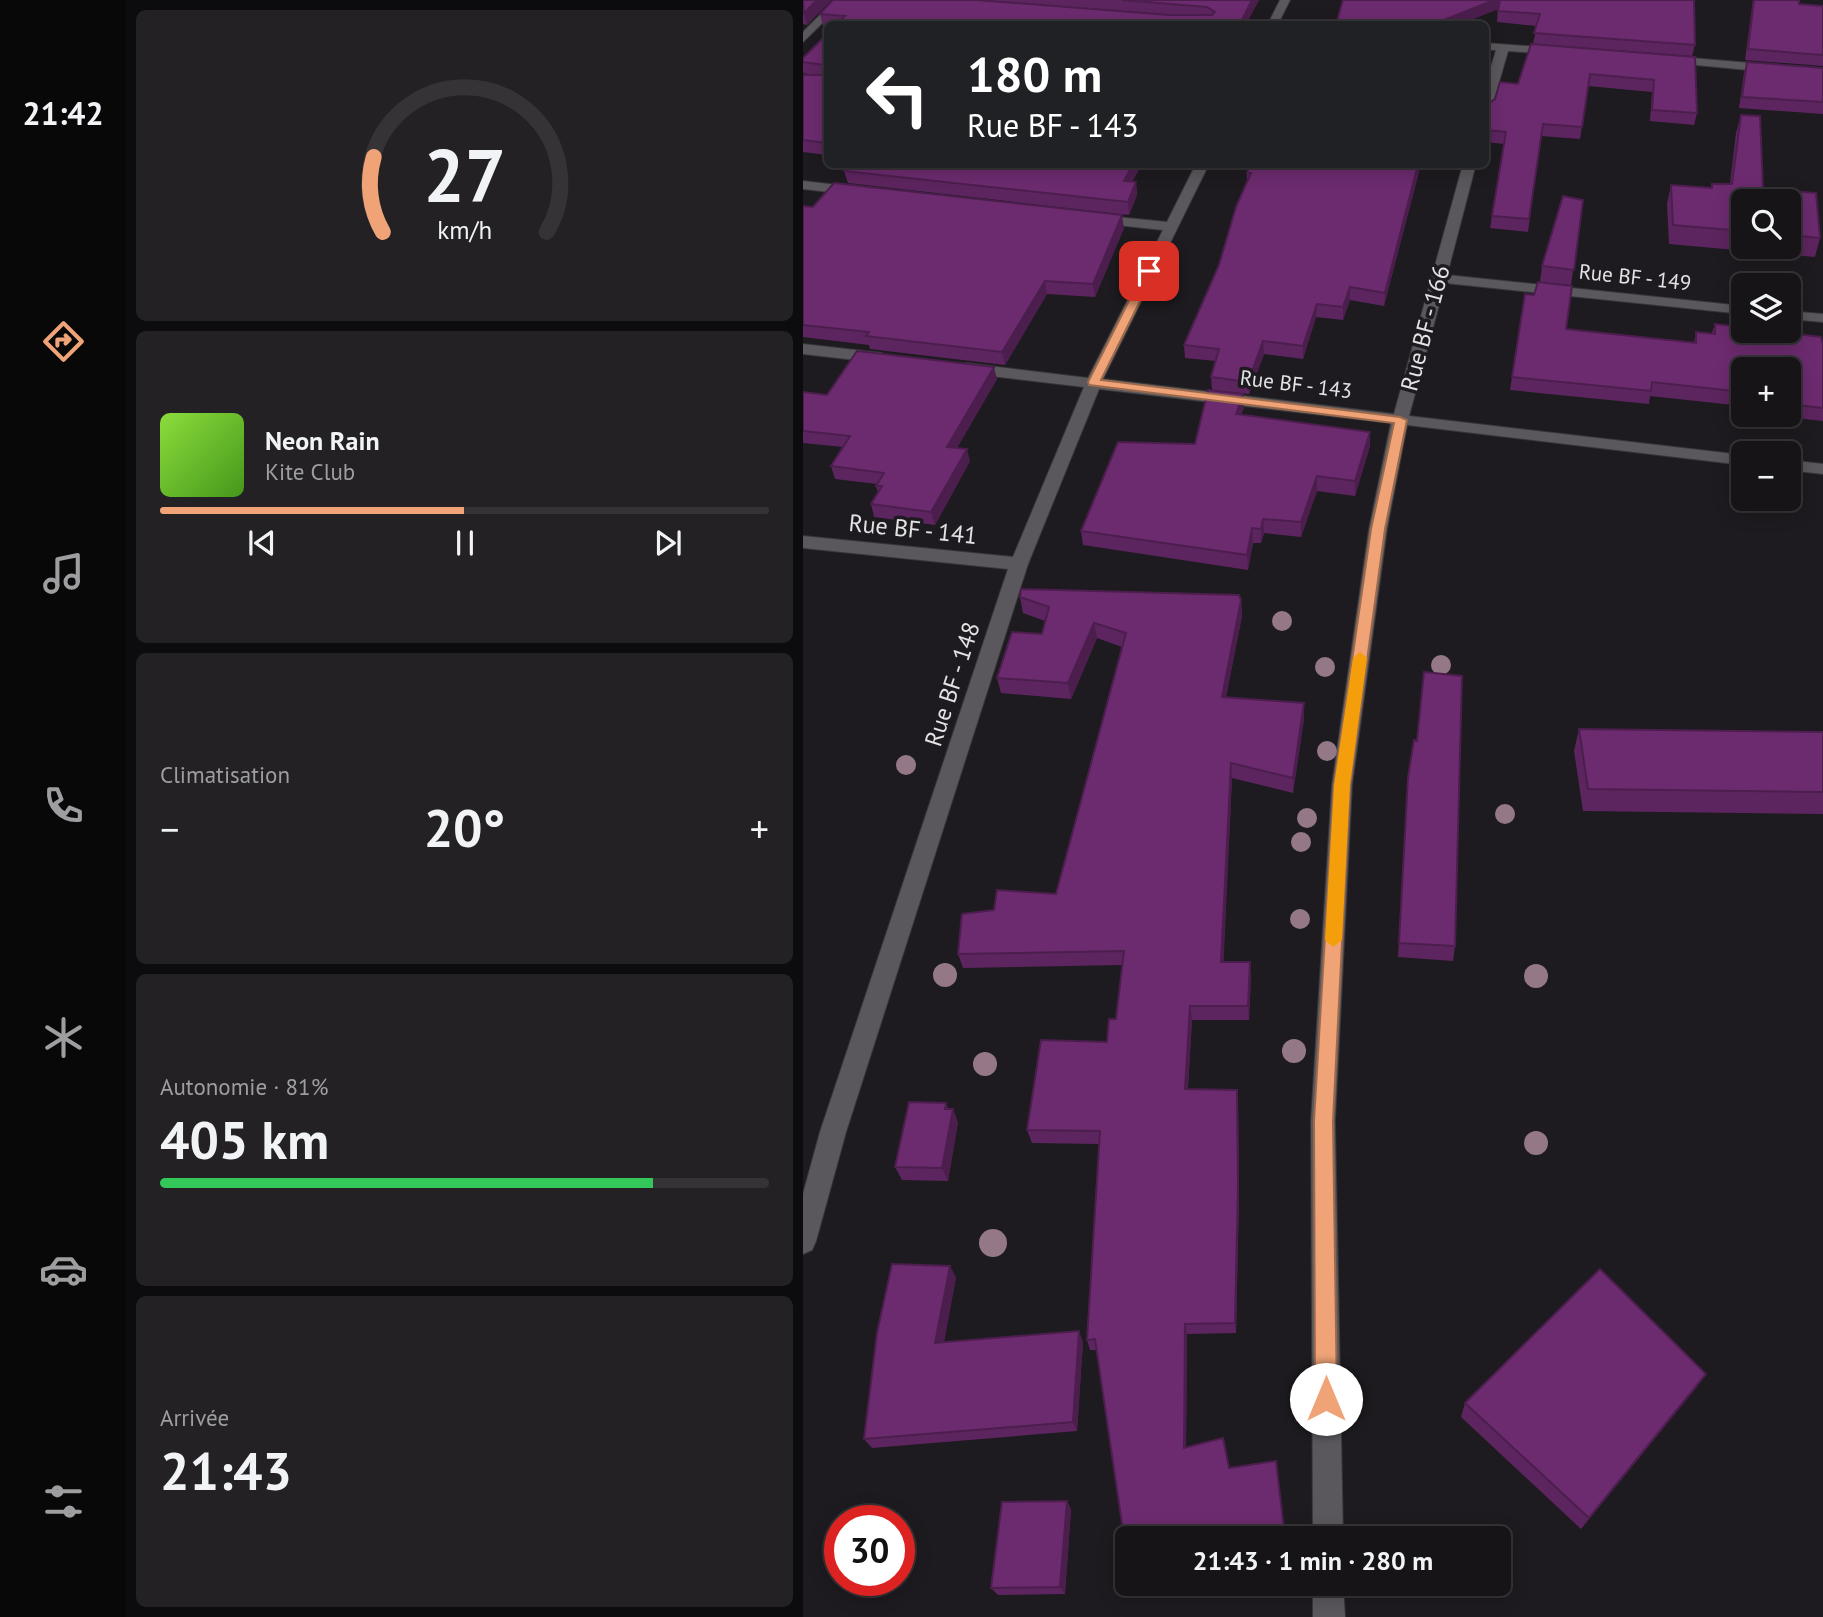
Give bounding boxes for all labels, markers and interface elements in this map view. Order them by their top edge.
text: 180 m [967,42,1102,106]
icon: left [852,49,943,140]
text: 21:42 [22,92,104,134]
text: Rue BF - 143 [967,104,1139,146]
text: 27 [423,128,506,222]
map controls [1731,189,1801,511]
button: search [1731,189,1801,259]
text: km/h [437,214,492,246]
pin [1119,241,1179,301]
icon: arrive [1130,252,1168,290]
street label: Rue BF - 149 [1578,258,1692,296]
street label: Rue BF - 166 [1393,262,1457,394]
button: layers [1731,273,1801,343]
icon: directions [39,317,88,366]
button: + [1731,357,1801,427]
street label: Rue BF - 143 [1238,364,1354,404]
text: Neon Rain [265,424,380,457]
button: − [1731,441,1801,511]
text: Kite Club [265,457,355,486]
street label: Rue BF - 141 [847,507,979,551]
icon: previous [243,524,281,562]
icon: pause [446,524,484,562]
icon: next [649,524,687,562]
icon: music [39,549,88,598]
street label: Rue BF - 148 [917,618,987,750]
text: Climatisation [160,760,290,789]
icon: phone [39,781,88,830]
text: 20° [424,794,505,861]
text: − [160,804,179,853]
text: + [750,804,769,853]
icon: climate [39,1013,88,1062]
text: Autonomie · 81% [160,1072,328,1101]
text: 405 km [160,1106,329,1173]
icon: car [39,1245,88,1294]
position arrow [1289,1362,1363,1436]
text: Arrivée [160,1403,229,1432]
text: 21:43 [160,1437,292,1504]
icon: filters [39,1477,88,1526]
speed limit sign: 30 [824,1505,915,1596]
text: 21:43 · 1 min · 280 m [1193,1544,1433,1577]

